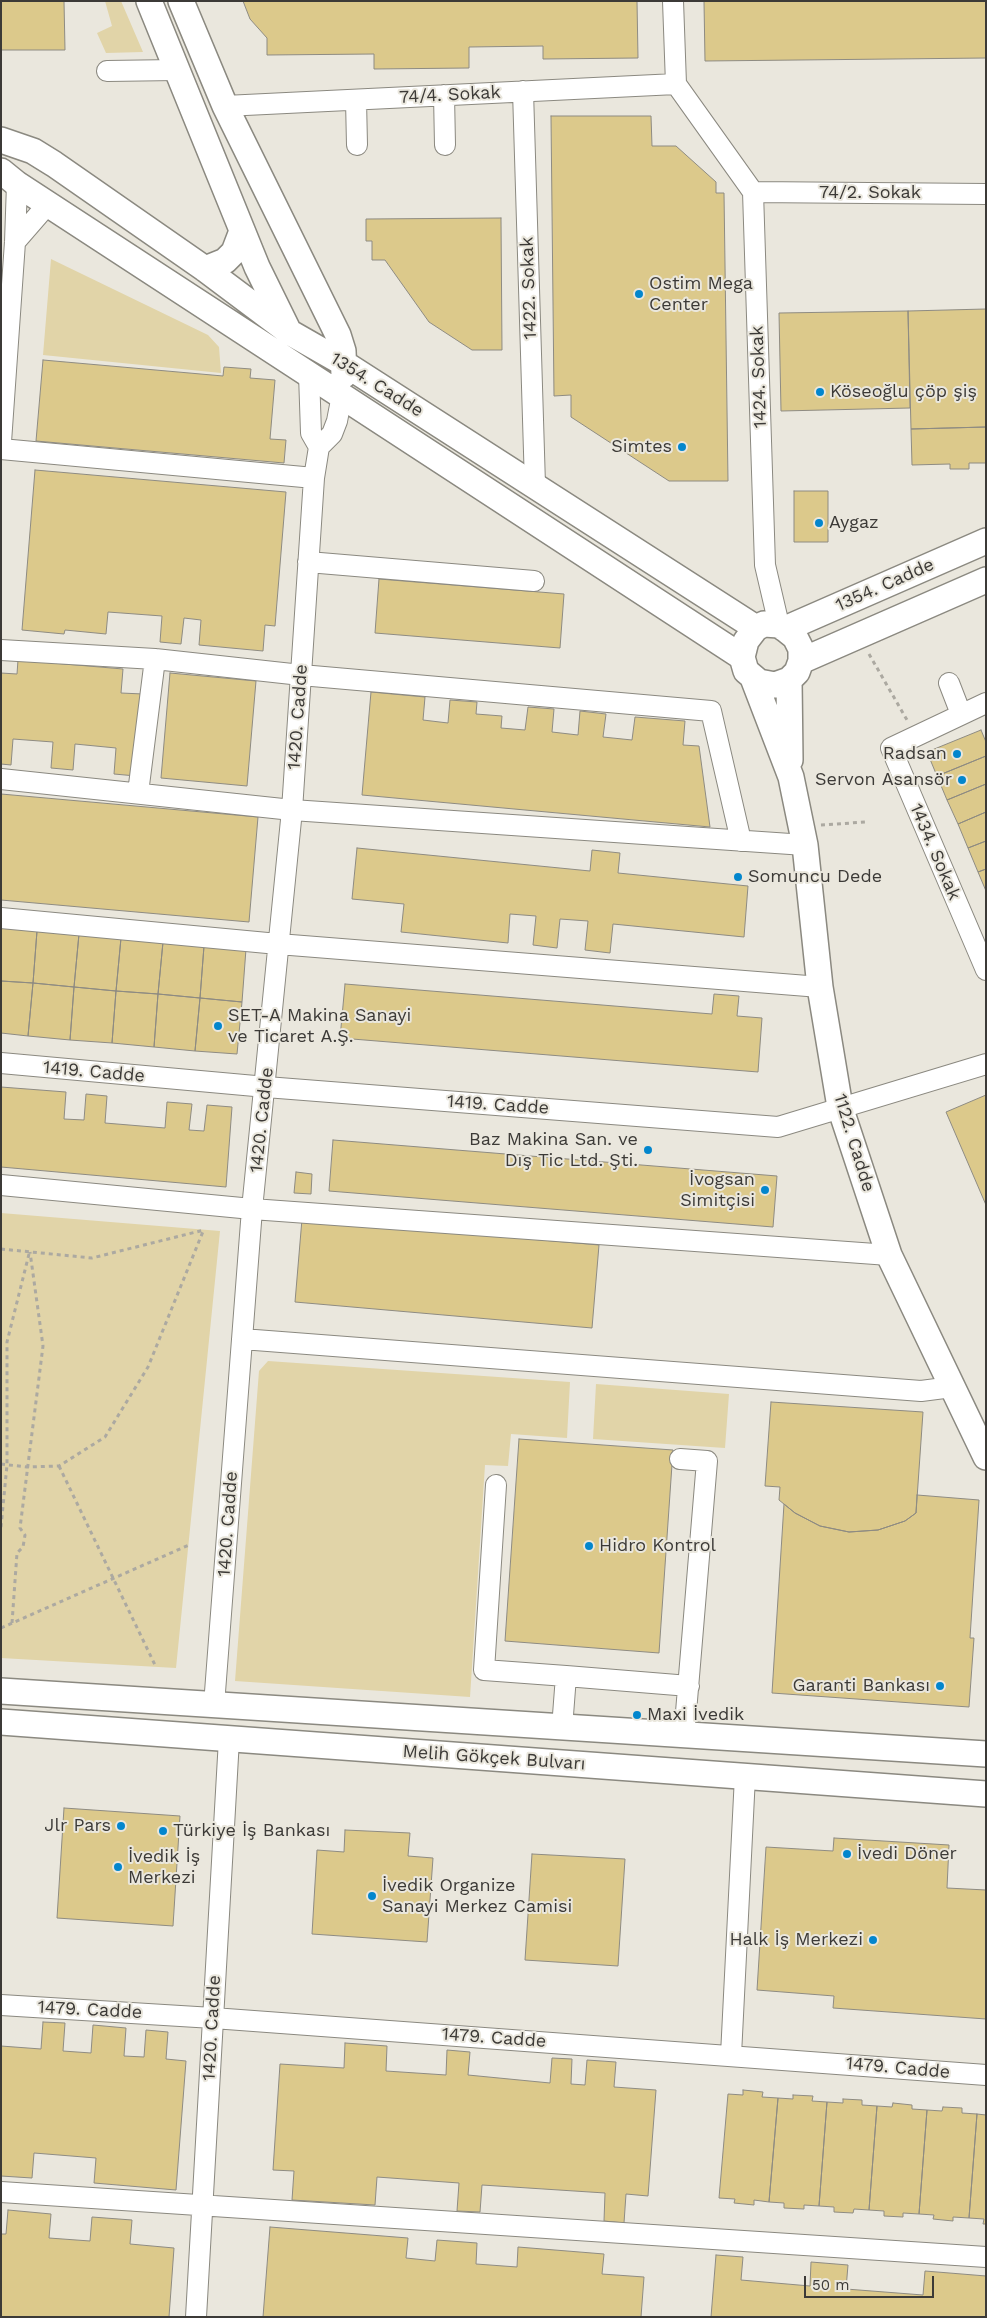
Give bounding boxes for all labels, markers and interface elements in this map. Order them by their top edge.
street label: 74/4. Sokak [399,82,501,108]
street label: 74/2. Sokak [819,182,921,204]
street label: 1422. Sokak [516,236,542,340]
place label: Ostim Mega Center [649,273,753,316]
marker: Ostim Mega Center [633,288,645,300]
street label: 1424. Sokak [746,325,772,429]
street label: 1354. Cadde [327,348,427,422]
place label: Köseoğlu çöp şiş [830,381,977,403]
marker: Köseoğlu çöp şiş [814,386,826,398]
place label: Simtes [611,436,672,458]
marker: Simtes [676,441,688,453]
place label: Aygaz [829,512,879,534]
marker: Aygaz [813,517,825,529]
street label: 1354. Cadde [833,554,937,616]
street label: 1420. Cadde [284,664,312,770]
place label: Radsan [883,743,947,765]
marker: Radsan [951,748,963,760]
place label: Servon Asansör [815,769,952,791]
marker: Servon Asansör [956,774,968,786]
street label: 1434. Sokak [905,800,965,904]
place label: Somuncu Dede [748,866,882,888]
marker: Somuncu Dede [732,871,744,883]
place label: SET-A Makina Sanayi ve Ticaret A.Ş. [228,1005,411,1048]
marker: SET-A Makina Sanayi ve Ticaret A.Ş. [212,1020,224,1032]
street label: 1419. Cadde [42,1057,146,1087]
street label: 1420. Cadde [246,1066,278,1174]
street label: 1419. Cadde [446,1091,550,1119]
street label: 1122. Cadde [829,1091,879,1195]
place label: Baz Makina San. ve Dış Tic Ltd. Şti. [469,1129,638,1172]
marker: Baz Makina San. ve Dış Tic Ltd. Şti. [642,1144,654,1156]
place label: İvogsan Simitçisi [680,1169,755,1212]
marker: İvogsan Simitçisi [759,1184,771,1196]
street label: 1420. Cadde [214,1471,242,1577]
place label: Hidro Kontrol [599,1535,716,1557]
marker: Hidro Kontrol [583,1540,595,1552]
place label: Garanti Bankası [792,1675,930,1697]
marker: Garanti Bankası [934,1680,946,1692]
place label: Maxi İvedik [647,1704,744,1726]
marker: Maxi İvedik [631,1709,643,1721]
street label: Melih Gökçek Bulvarı [402,1741,586,1775]
place label: Jlr Pars [44,1815,111,1837]
marker: Jlr Pars [115,1820,127,1832]
place label: Türkiye İş Bankası [173,1820,330,1842]
marker: Türkiye İş Bankası [157,1825,169,1837]
place label: İvedi Döner [857,1843,957,1865]
place label: İvedik İş Merkezi [128,1846,200,1888]
marker: İvedi Döner [841,1848,853,1860]
marker: İvedik İş Merkezi [112,1861,124,1873]
place label: İvedik Organize Sanayi Merkez Camisi [382,1875,572,1918]
marker: İvedik Organize Sanayi Merkez Camisi [366,1890,378,1902]
place label: Halk İş Merkezi [729,1929,863,1951]
marker: Halk İş Merkezi [867,1934,879,1946]
street label: 1420. Cadde [198,1975,226,2081]
street label: 1479. Cadde [37,1996,143,2024]
street label: 1479. Cadde [441,2024,547,2052]
street label: 1479. Cadde [845,2053,951,2083]
scale bar [807,2266,937,2298]
text: 50 m [812,2276,849,2294]

